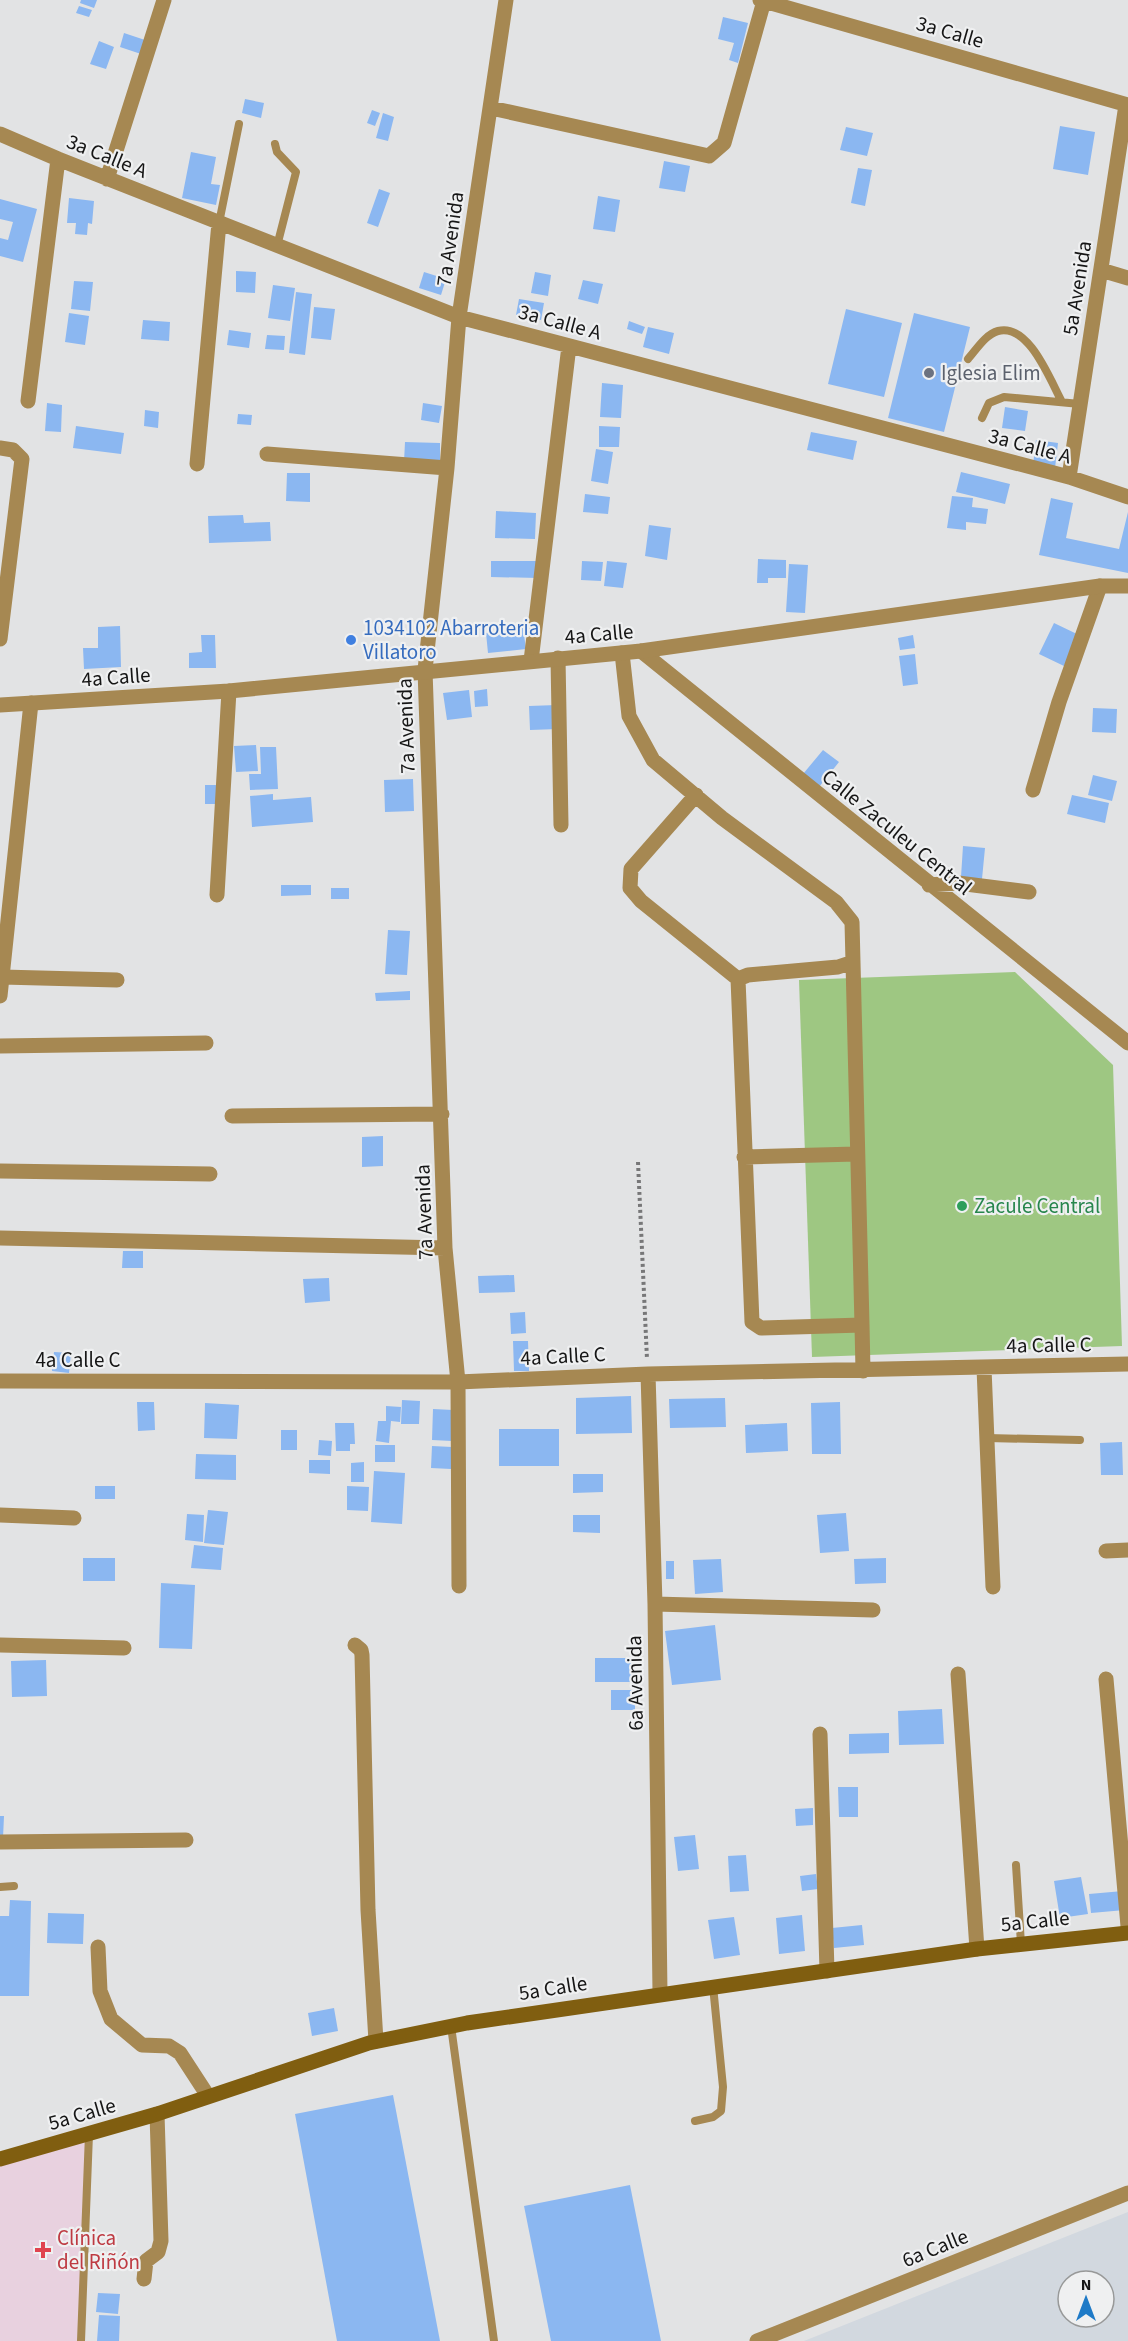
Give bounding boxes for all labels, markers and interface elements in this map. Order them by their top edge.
street label: 3a Calle [913,8,987,56]
street label: 3a Calle A [62,126,152,186]
street label: 7a Avenida [428,190,472,288]
street label: 5a Avenida [1055,238,1099,338]
street label: 3a Calle A [515,297,605,348]
place label: Iglesia Elim [941,358,1041,388]
marker: Iglesia Elim [922,366,936,380]
street label: 3a Calle A [985,421,1075,472]
place label: 1034102 Abarroteria Villatoro [363,613,539,667]
street label: 4a Calle [563,616,635,652]
marker: 1034102 Abarroteria Villatoro [344,633,358,647]
street label: 4a Calle [81,660,151,694]
street label: 7a Avenida [389,678,423,774]
street label: Calle Zaculeu Central [815,762,979,902]
street label: 7a Avenida [407,1164,441,1260]
place label: Zacule Central [974,1191,1100,1221]
marker: Zacule Central [955,1199,969,1213]
street label: 4a Calle C [1006,1329,1092,1361]
street label: 4a Calle C [520,1339,606,1373]
street label: 4a Calle C [35,1345,121,1375]
street label: 6a Avenida [619,1635,651,1731]
street label: 5a Calle [999,1902,1071,1940]
street label: 5a Calle [517,1968,589,2008]
street label: 5a Calle [45,2090,119,2138]
street label: 6a Calle [897,2221,973,2275]
place label: Clínica del Riñón [57,2223,140,2277]
marker: Clínica del Riñón [34,2241,52,2259]
north arrow [1056,2269,1116,2329]
text: N [1081,2274,1091,2296]

